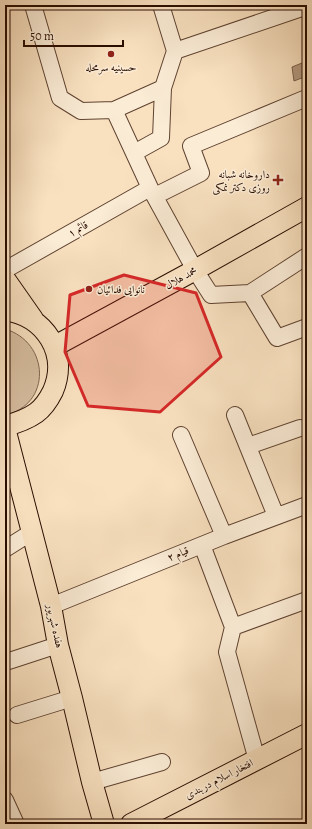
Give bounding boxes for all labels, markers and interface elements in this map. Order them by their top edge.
scale bar [24,22,123,48]
text: 50 m [30,28,54,44]
marker: حسینیه سرمحله [106,49,116,59]
place label: حسینیه سرمحله [86,60,136,75]
place label: داروخانه شبانه روزی دکتر نمکی [213,167,270,195]
marker: داروخانه شبانه روزی دکتر نمکی [273,175,283,185]
street label: قائم ۱ [65,217,92,242]
street label: محمد هلال [162,263,200,293]
place label: نانوایی فدائیان [97,282,145,297]
marker: نانوایی فدائیان [84,284,94,294]
street label: قیام ۲ [165,543,192,567]
street label: هفده شهریور [43,602,67,649]
street label: افتخار اسلام دربندی [182,755,257,805]

